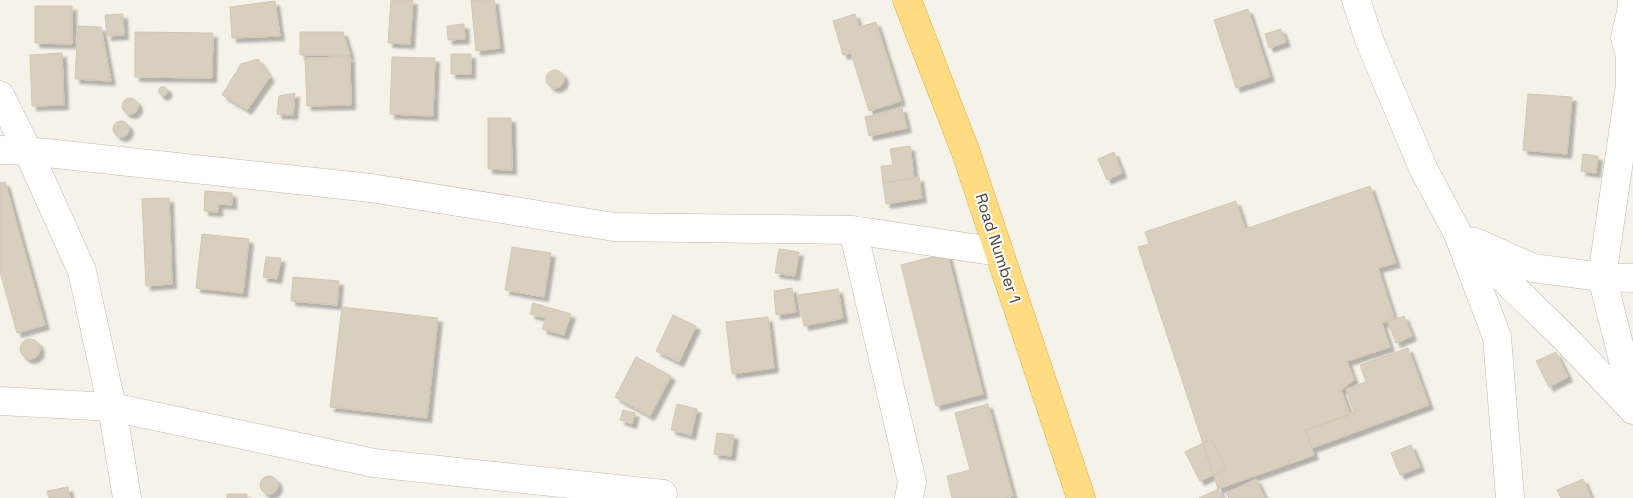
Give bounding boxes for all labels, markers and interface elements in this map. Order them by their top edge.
street label: Road Number 1 [970,190,1026,306]

